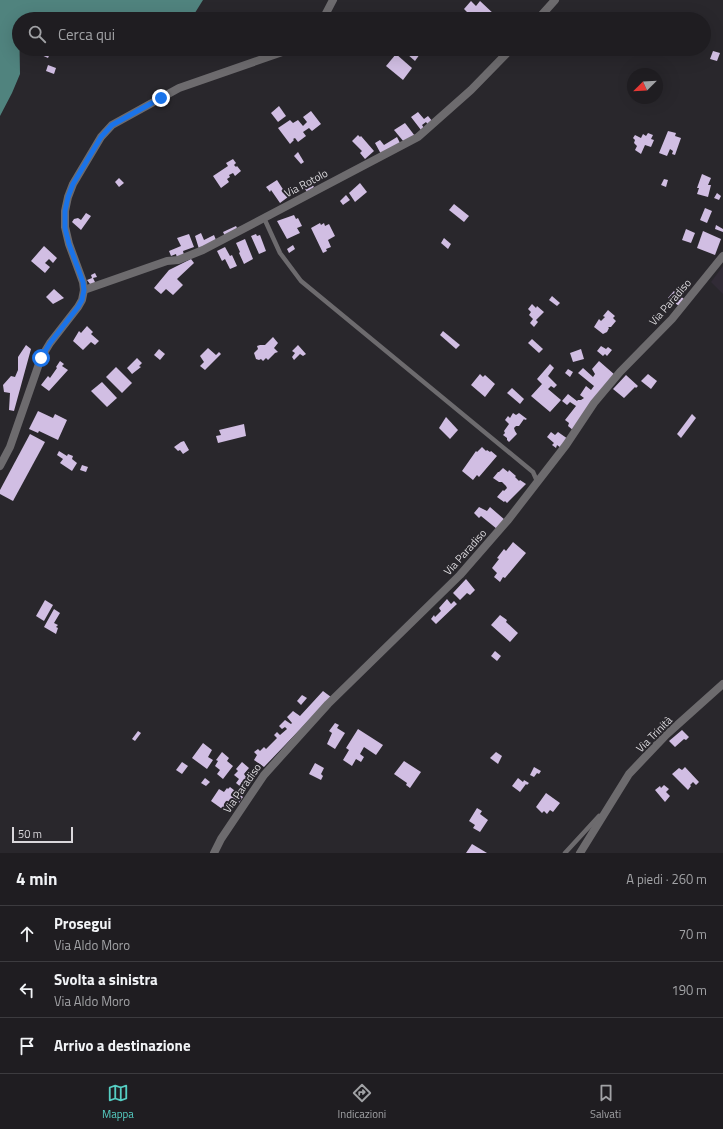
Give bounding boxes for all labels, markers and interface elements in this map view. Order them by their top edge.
search box [12,12,711,56]
icon: search [26,23,48,45]
text: Cerca qui [58,23,115,46]
north arrow [627,68,663,104]
route end [152,89,170,107]
street label: Via Rotolo [281,165,331,201]
street label: Via Paradiso [645,275,695,329]
route start [32,349,50,367]
street label: Via Paradiso [440,525,490,579]
street label: Via Trinità [632,712,676,756]
street label: Via Paradiso [219,760,265,816]
scale bar [12,825,73,844]
text: 50 m [18,826,42,842]
text: 4 min [16,866,57,892]
text: A piedi · 260 m [626,869,707,889]
text: Prosegui [54,912,111,935]
icon: ahead [16,923,38,945]
text: 70 m [679,924,707,944]
text: Via Aldo Moro [54,935,130,955]
text: Svolta a sinistra [54,968,158,991]
icon: left [16,979,38,1001]
text: 190 m [671,980,707,1000]
text: Via Aldo Moro [54,991,130,1011]
text: Arrivo a destinazione [54,1034,191,1057]
icon: arrive [16,1035,38,1057]
tab: Mappa [102,1082,134,1122]
tab: Indicazioni [338,1082,386,1122]
tab: Salvati [590,1082,621,1122]

